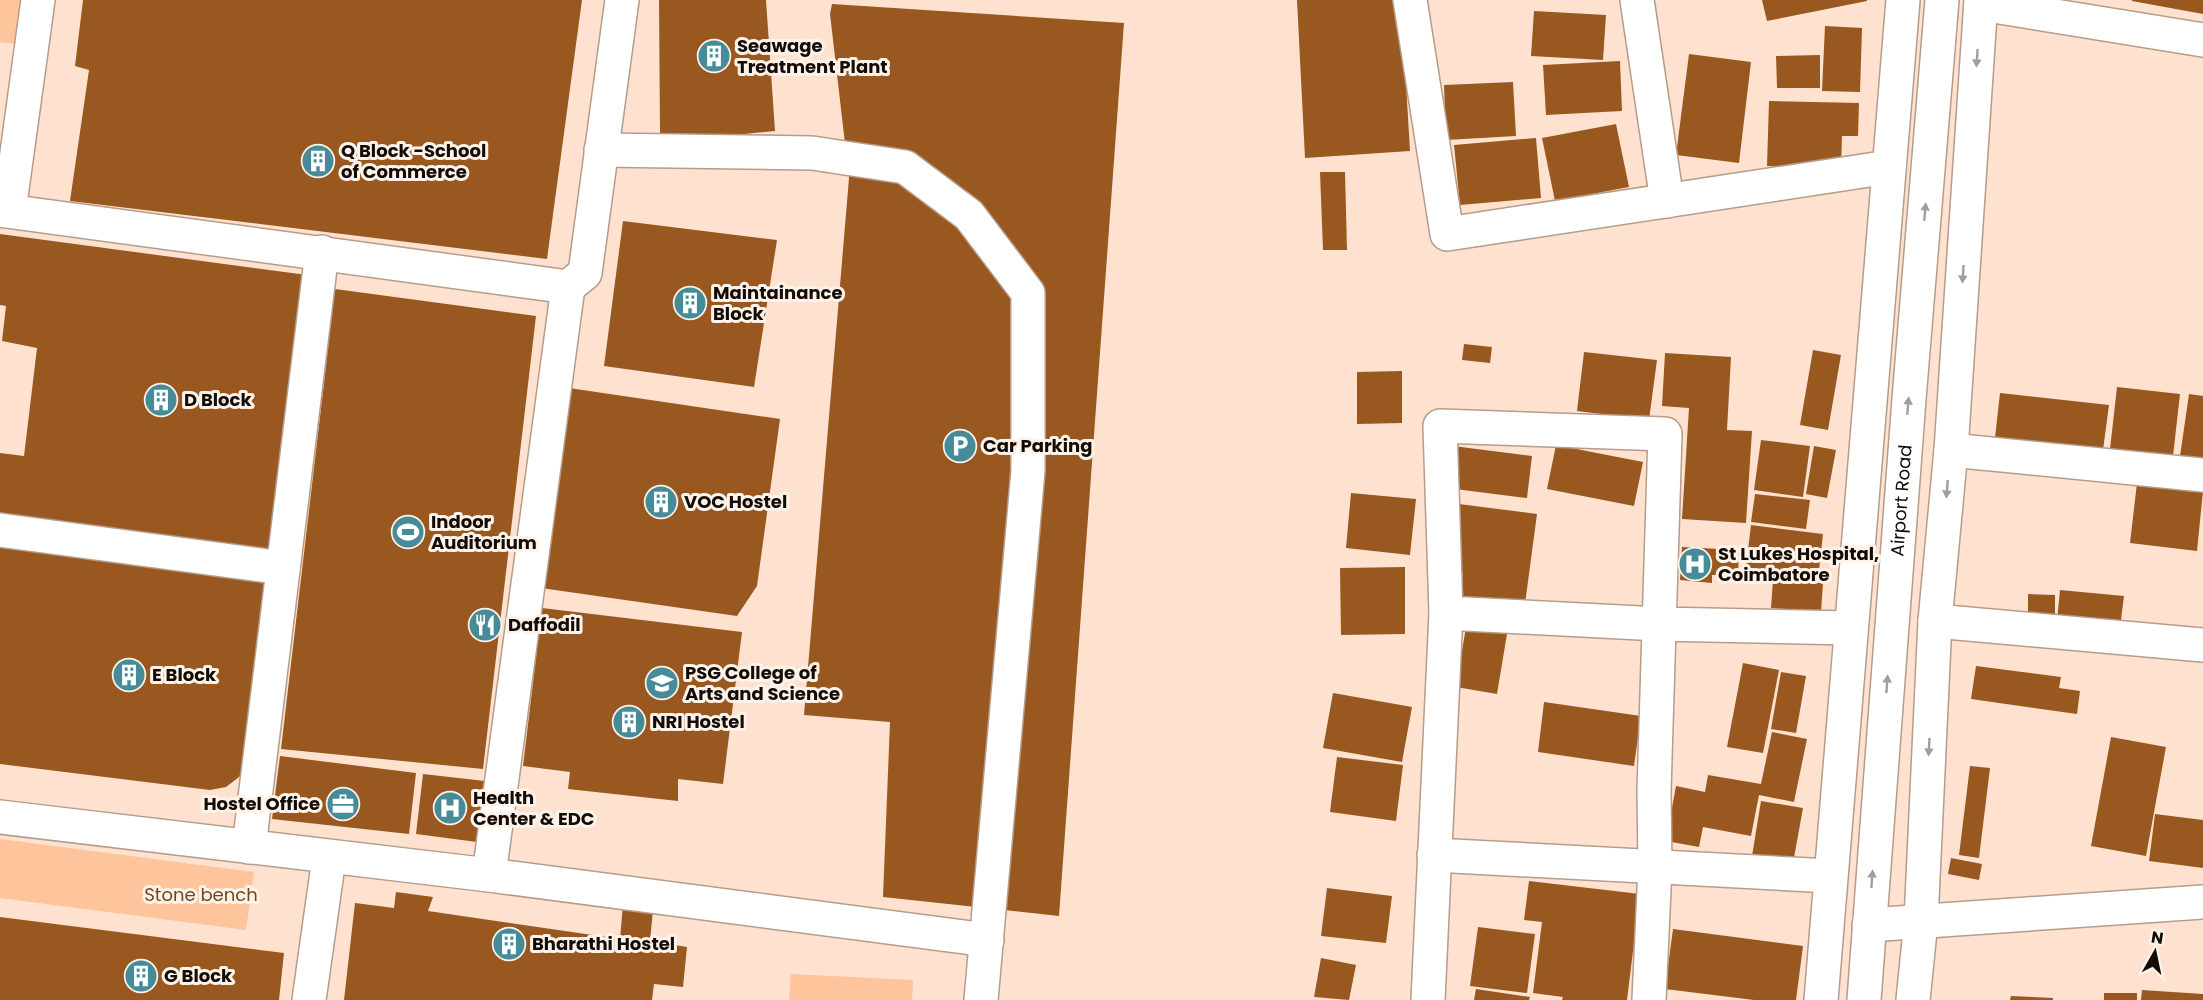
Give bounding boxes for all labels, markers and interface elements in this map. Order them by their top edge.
place label: Seawage Treatment Plant [737,33,888,79]
building icon: Seawage Treatment Plant [696,38,732,74]
one-way arrow [1973,49,1982,68]
place label: Q Block -School of Commerce [341,138,486,184]
building icon: Q Block -School of Commerce [300,143,336,179]
one-way arrow [1920,202,1929,221]
one-way arrow [1958,264,1967,283]
place label: Maintainance Block [713,280,843,326]
building icon: Maintainance Block [672,285,708,321]
building icon: D Block [143,382,179,418]
place label: D Block [184,387,252,412]
one-way arrow [1903,397,1913,416]
parking icon: Car Parking [942,428,978,464]
place label: Car Parking [983,433,1092,458]
street label: Airport Road [1884,444,1918,557]
one-way arrow [1942,480,1952,499]
building icon: VOC Hostel [643,484,679,520]
place label: VOC Hostel [684,489,787,514]
place label: Indoor Auditorium [431,509,537,555]
sports icon: Indoor Auditorium [390,514,426,550]
place label: St Lukes Hospital, Coimbatore [1718,541,1879,587]
hospital icon: St Lukes Hospital, Coimbatore [1677,546,1713,582]
restaurant icon: Daffodil [467,607,503,643]
place label: Daffodil [508,612,581,637]
building icon: E Block [111,657,147,693]
place label: PSG College of Arts and Science [685,660,840,706]
place label: E Block [152,662,217,687]
school or university icon: PSG College of Arts and Science [644,665,680,701]
one-way arrow [1882,675,1891,694]
building icon: NRI Hostel [611,704,647,740]
place label: NRI Hostel [652,709,745,734]
one-way arrow [1925,737,1934,756]
place label: Health Center & EDC [473,785,595,831]
office icon: Hostel Office [325,786,361,822]
hospital icon: Health Center & EDC [432,790,468,826]
place label: Hostel Office [203,791,320,816]
one-way arrow [1868,869,1877,888]
park label: Stone bench [144,882,258,907]
north arrow [2125,922,2185,982]
text: N [2150,925,2165,950]
building icon: Bharathi Hostel [491,926,527,962]
place label: Bharathi Hostel [532,931,675,956]
building icon: G Block [123,958,159,994]
place label: G Block [164,963,233,988]

